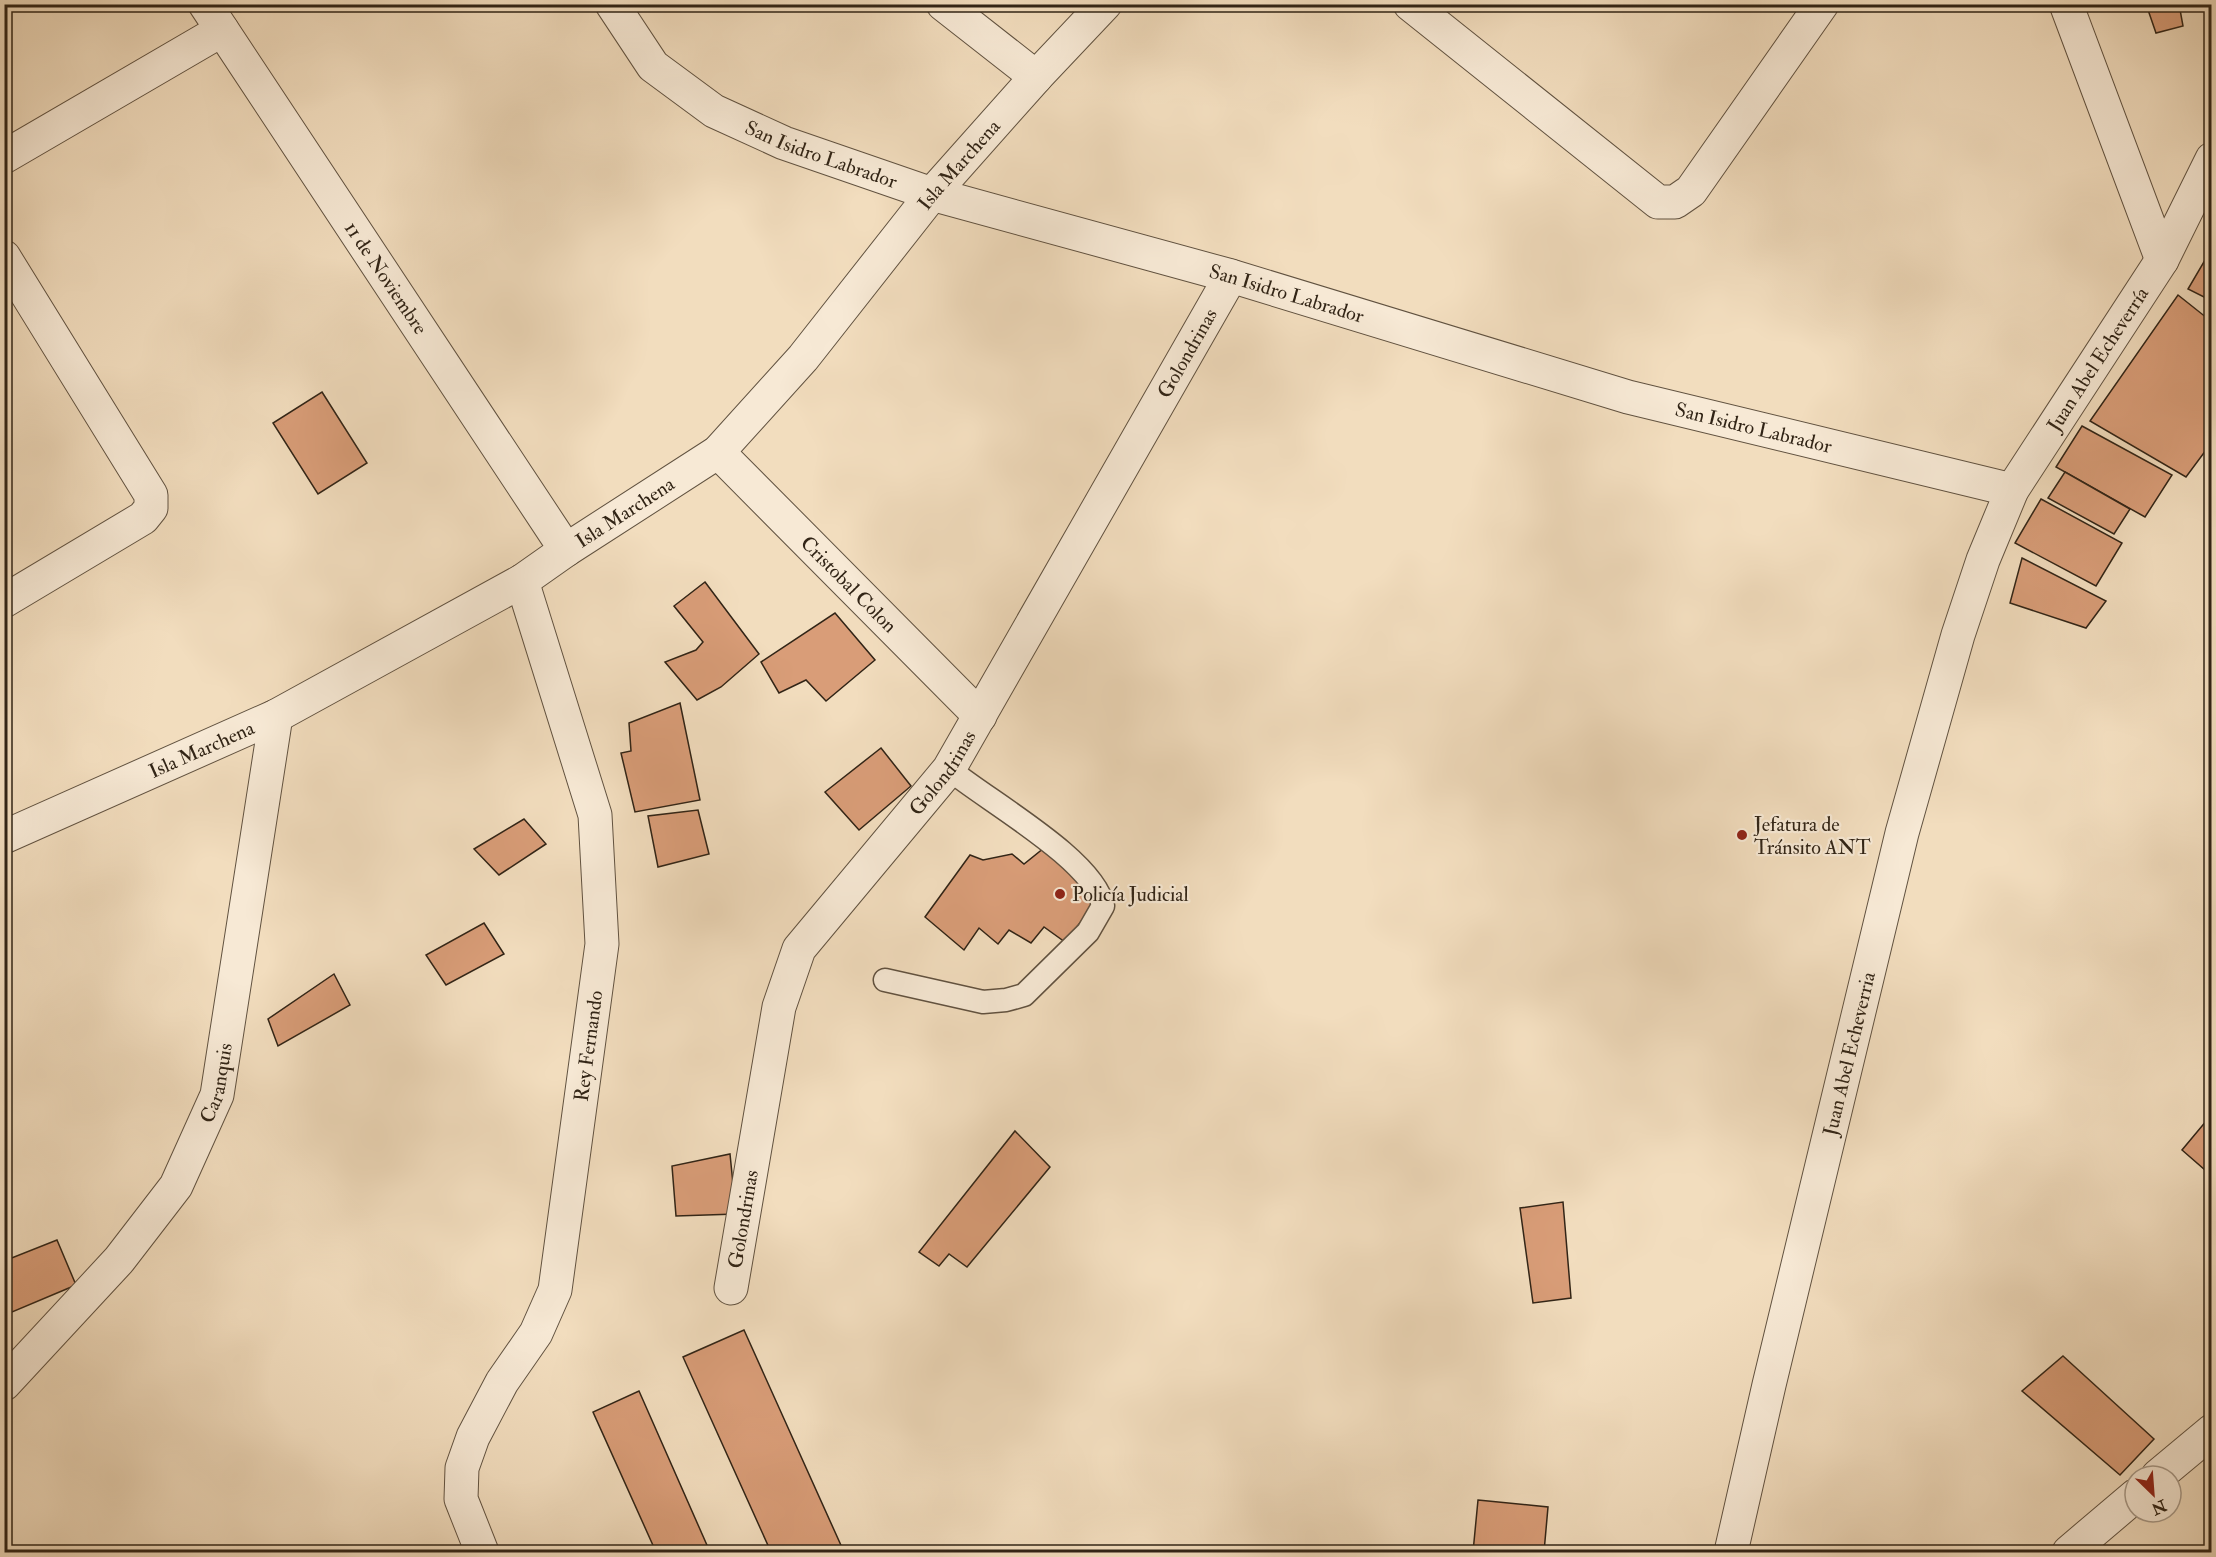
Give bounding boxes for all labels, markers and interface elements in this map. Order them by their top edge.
street label: Isla Marchena [912,113,1006,215]
street label: San Isidro Labrador [741,114,901,194]
street label: 11 de Noviembre [339,217,433,339]
street label: San Isidro Labrador [1207,258,1368,328]
street label: Juan Abel Echeverría [2041,281,2154,437]
street label: Golondrinas [1151,304,1223,402]
street label: San Isidro Labrador [1673,396,1835,459]
street label: Isla Marchena [571,471,680,553]
street label: Cristobal Colon [795,530,903,638]
street label: Isla Marchena [145,715,259,784]
street label: Golondrinas [903,725,981,820]
place label: Jefatura de Tránsito ANT [1753,812,1871,860]
marker: Jefatura de Tránsito ANT [1735,828,1749,842]
place label: Policía Judicial [1072,882,1189,907]
marker: Policía Judicial [1053,887,1067,901]
street label: Juan Abel Echeverria [1817,969,1881,1139]
street label: Rey Fernando [568,989,608,1103]
street label: Caranquis [194,1041,237,1127]
street label: Golondrinas [722,1168,763,1270]
north arrow [2123,1464,2183,1524]
text: N [2148,1494,2171,1519]

